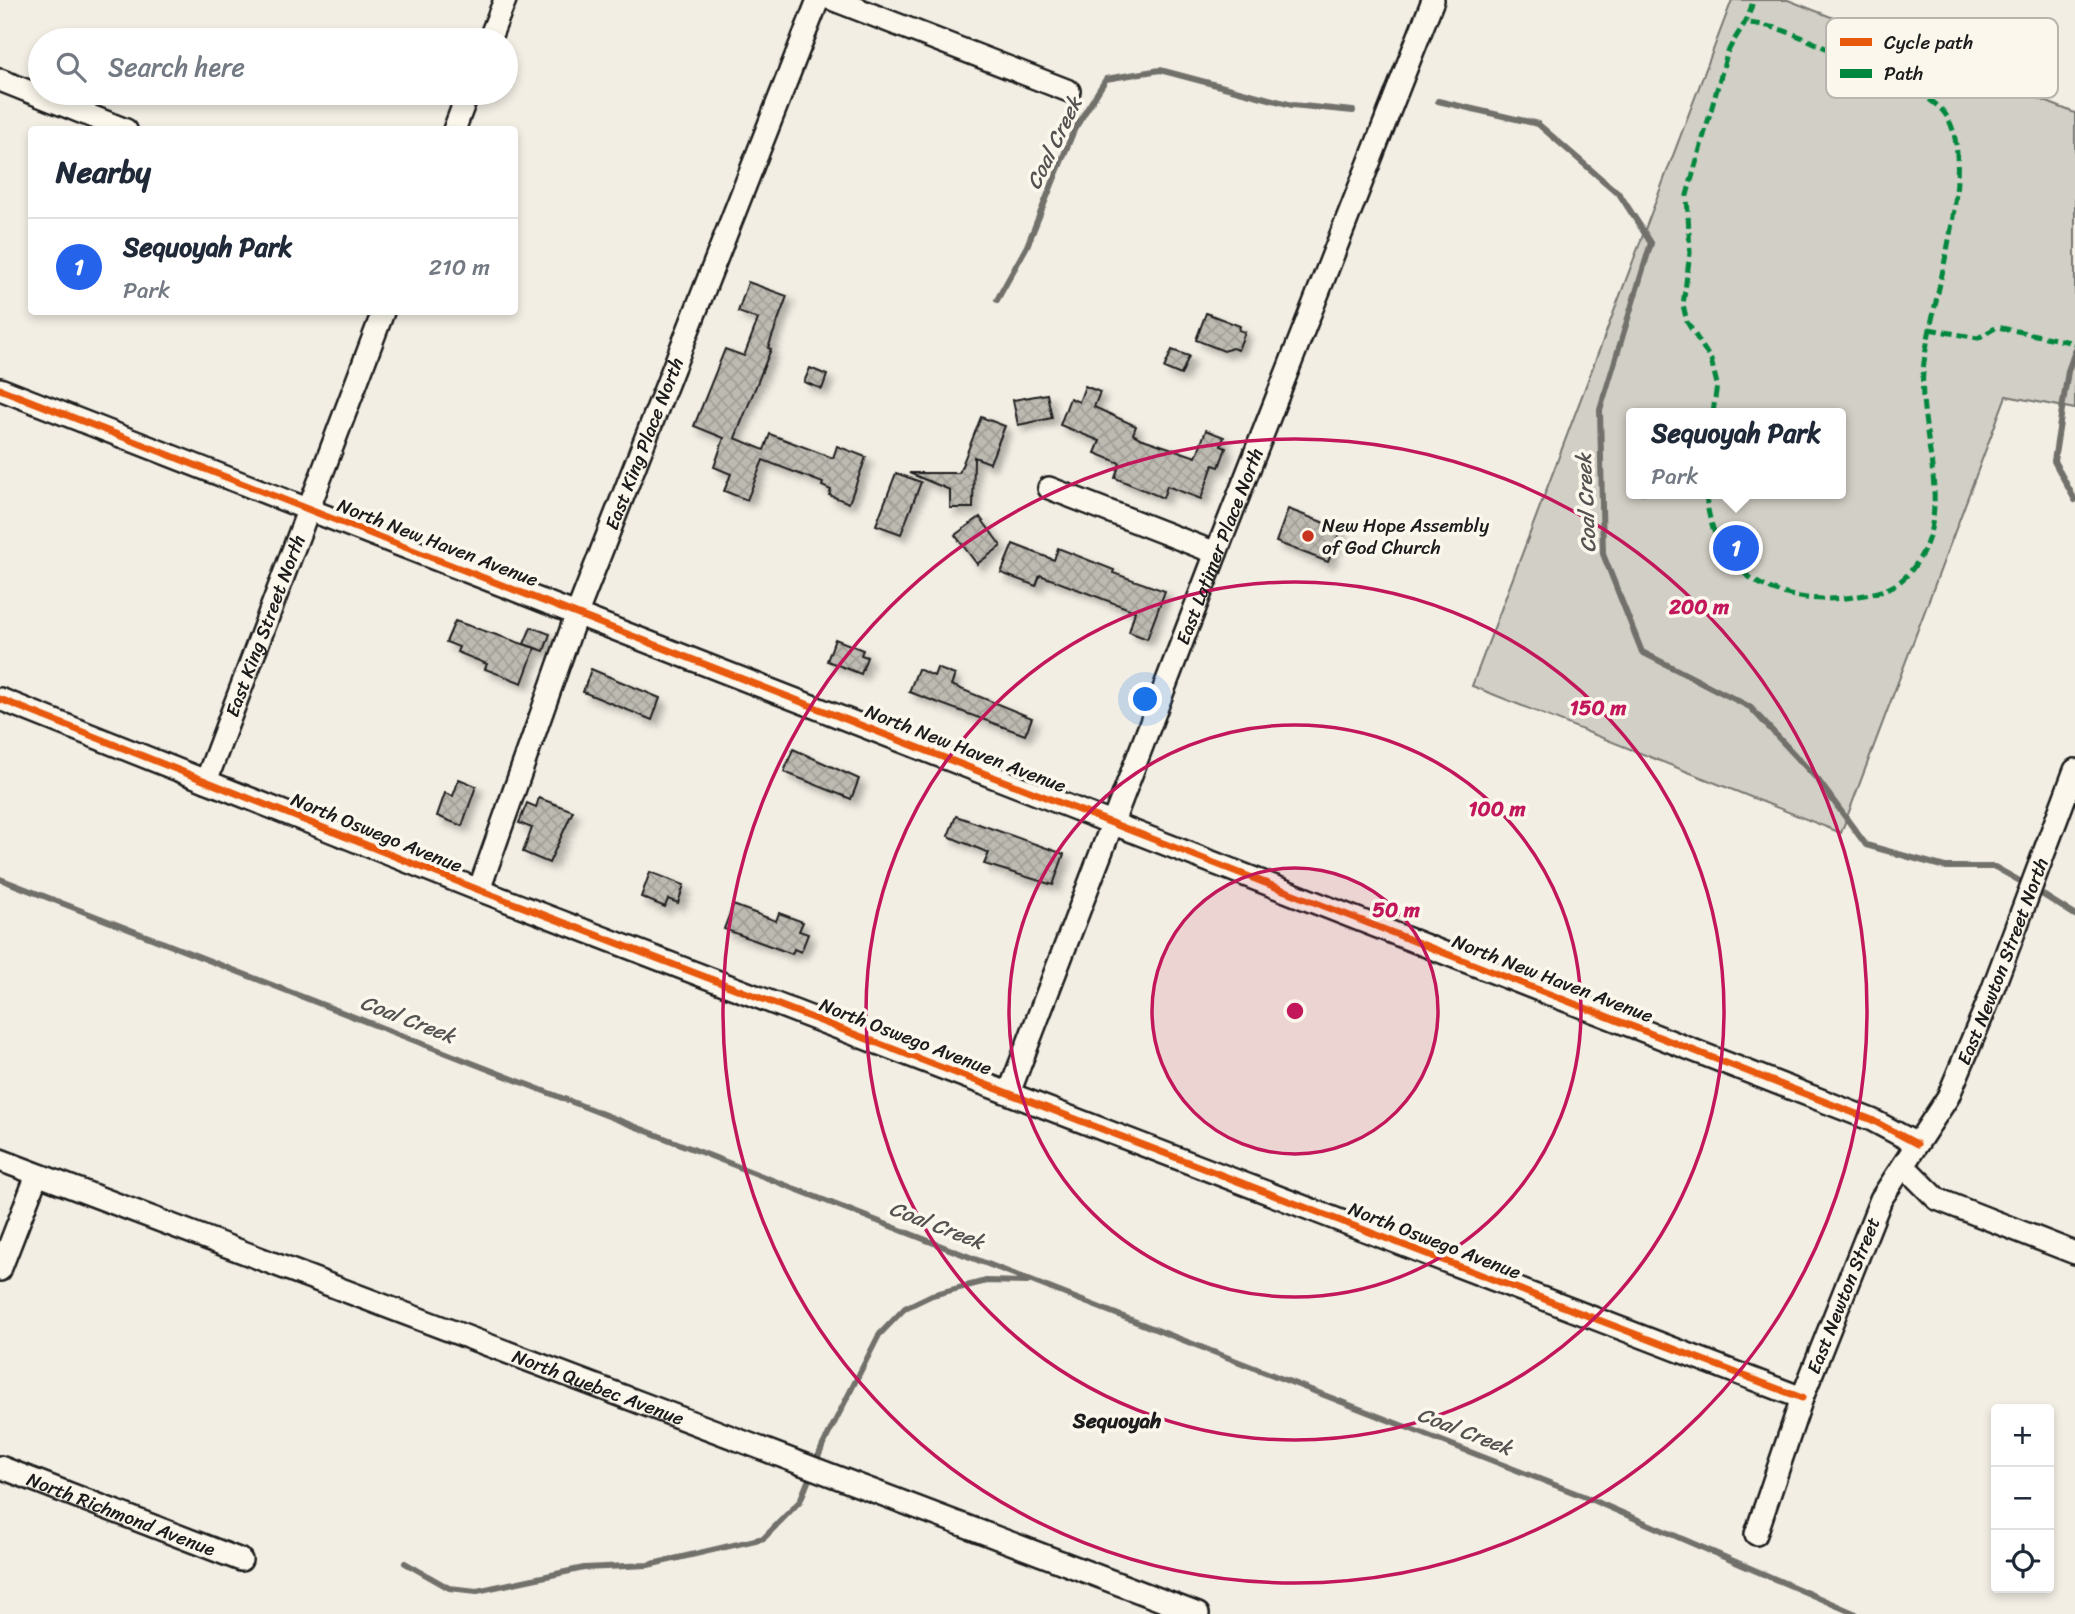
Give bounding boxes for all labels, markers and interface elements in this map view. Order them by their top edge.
legend [1826,18,2058,98]
text: Cycle path [1884,26,1973,59]
search box [28,28,518,105]
text: Search here [108,44,245,90]
icon: search [52,48,90,86]
text: Path [1884,57,1923,90]
water label: Coal Creek [1015,88,1094,196]
text: Nearby [56,145,151,199]
text: Sequoyah Park [123,224,292,270]
text: 1 [74,247,84,288]
text: 210 m [429,247,490,288]
text: Park [123,270,170,311]
street label: East King Place North [595,352,693,535]
popup [1626,408,1846,499]
text: Sequoyah Park [1651,410,1821,456]
street label: East Latimer Place North [1166,443,1273,650]
water label: Coal Creek [1564,450,1608,554]
text: Park [1651,456,1698,497]
street label: North New Haven Avenue [332,489,543,596]
place label: New Hope Assembly of God Church [1322,509,1489,564]
pin: 1 [1713,522,1759,574]
marker: New Hope Assembly of God Church [1300,528,1316,544]
street label: East King Street North [216,530,315,722]
text: 200 m [1668,588,1730,626]
your location [1128,682,1162,716]
text: 150 m [1570,689,1627,727]
street label: North New Haven Avenue [860,695,1071,802]
street label: North Oswego Avenue [286,783,468,882]
text: 100 m [1468,790,1526,828]
street label: East Newton Street North [1947,853,2058,1070]
text: 50 m [1372,891,1421,929]
street label: North New Haven Avenue [1447,925,1658,1032]
water label: Coal Creek [355,983,463,1055]
street label: North Oswego Avenue [815,988,997,1085]
centre of rings [1283,999,1307,1023]
water label: Coal Creek [884,1189,992,1261]
street label: North Oswego Avenue [1344,1192,1526,1289]
street label: East Newton Street [1797,1212,1889,1379]
street label: North Quebec Avenue [508,1340,689,1435]
water label: Coal Creek [1412,1395,1520,1467]
district label: Sequoyah [1072,1402,1161,1440]
map controls [1991,1404,2054,1593]
button: + [1991,1404,2054,1467]
street label: North Richmond Avenue [22,1463,220,1566]
button: − [1991,1467,2054,1530]
button: locate [1991,1530,2054,1593]

